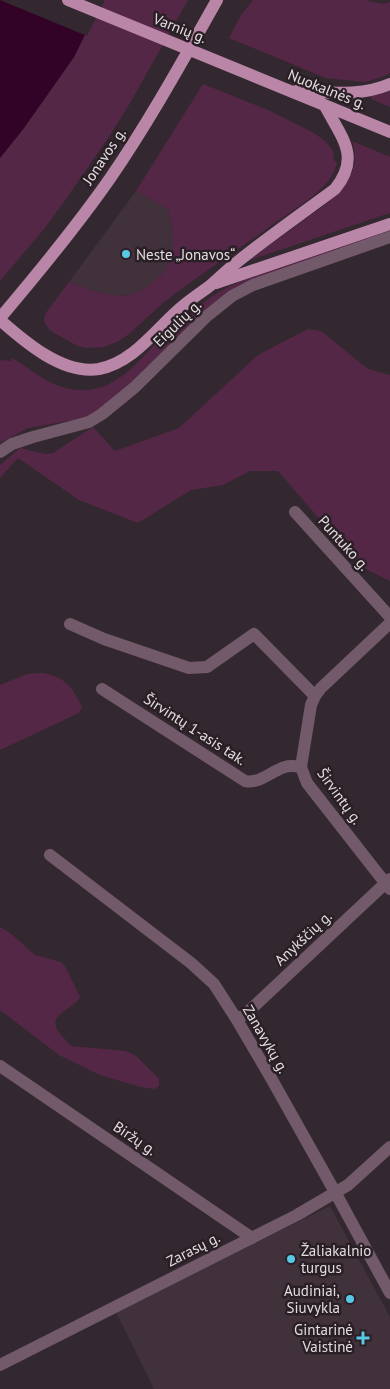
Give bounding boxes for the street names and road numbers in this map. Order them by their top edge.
street label: Varnių g. [150,8,209,47]
street label: Nuokalnės g. [285,65,369,113]
street label: Jonavos g. [77,124,130,189]
street label: Eigulių g. [149,295,205,351]
street label: Puntuko g. [314,512,374,574]
street label: Širvintų 1-asis tak. [140,689,250,769]
street label: Širvintų g. [313,764,367,828]
street label: Anykščių g. [270,907,336,969]
street label: Zanavykų g. [239,1001,293,1077]
street label: Biržų g. [110,1117,160,1159]
street label: Zarasų g. [163,1227,223,1271]

